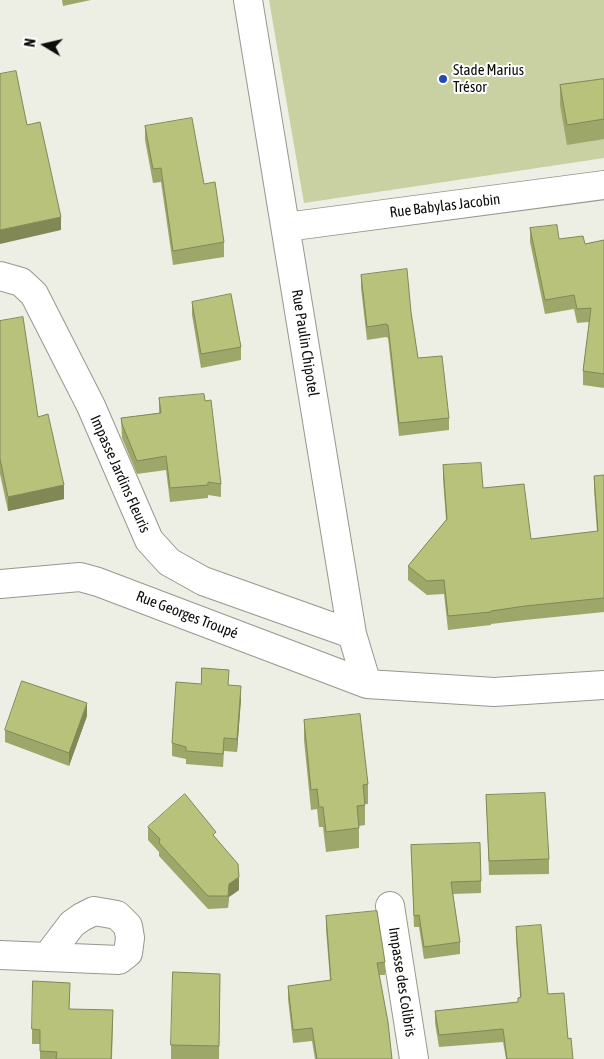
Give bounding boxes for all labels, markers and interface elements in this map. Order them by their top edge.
north arrow [20,20,70,70]
text: N [22,37,39,48]
place label: Stade Marius Trésor [453,61,524,96]
marker: Stade Marius Trésor [437,73,449,85]
street label: Rue Babylas Jacobin [389,190,501,222]
street label: Rue Paulin Chipotel [288,288,322,398]
street label: Impasse Jardins Fleuris [86,412,154,536]
street label: Rue Georges Troupé [133,587,241,643]
street label: Impasse des Colibris [384,926,420,1038]

